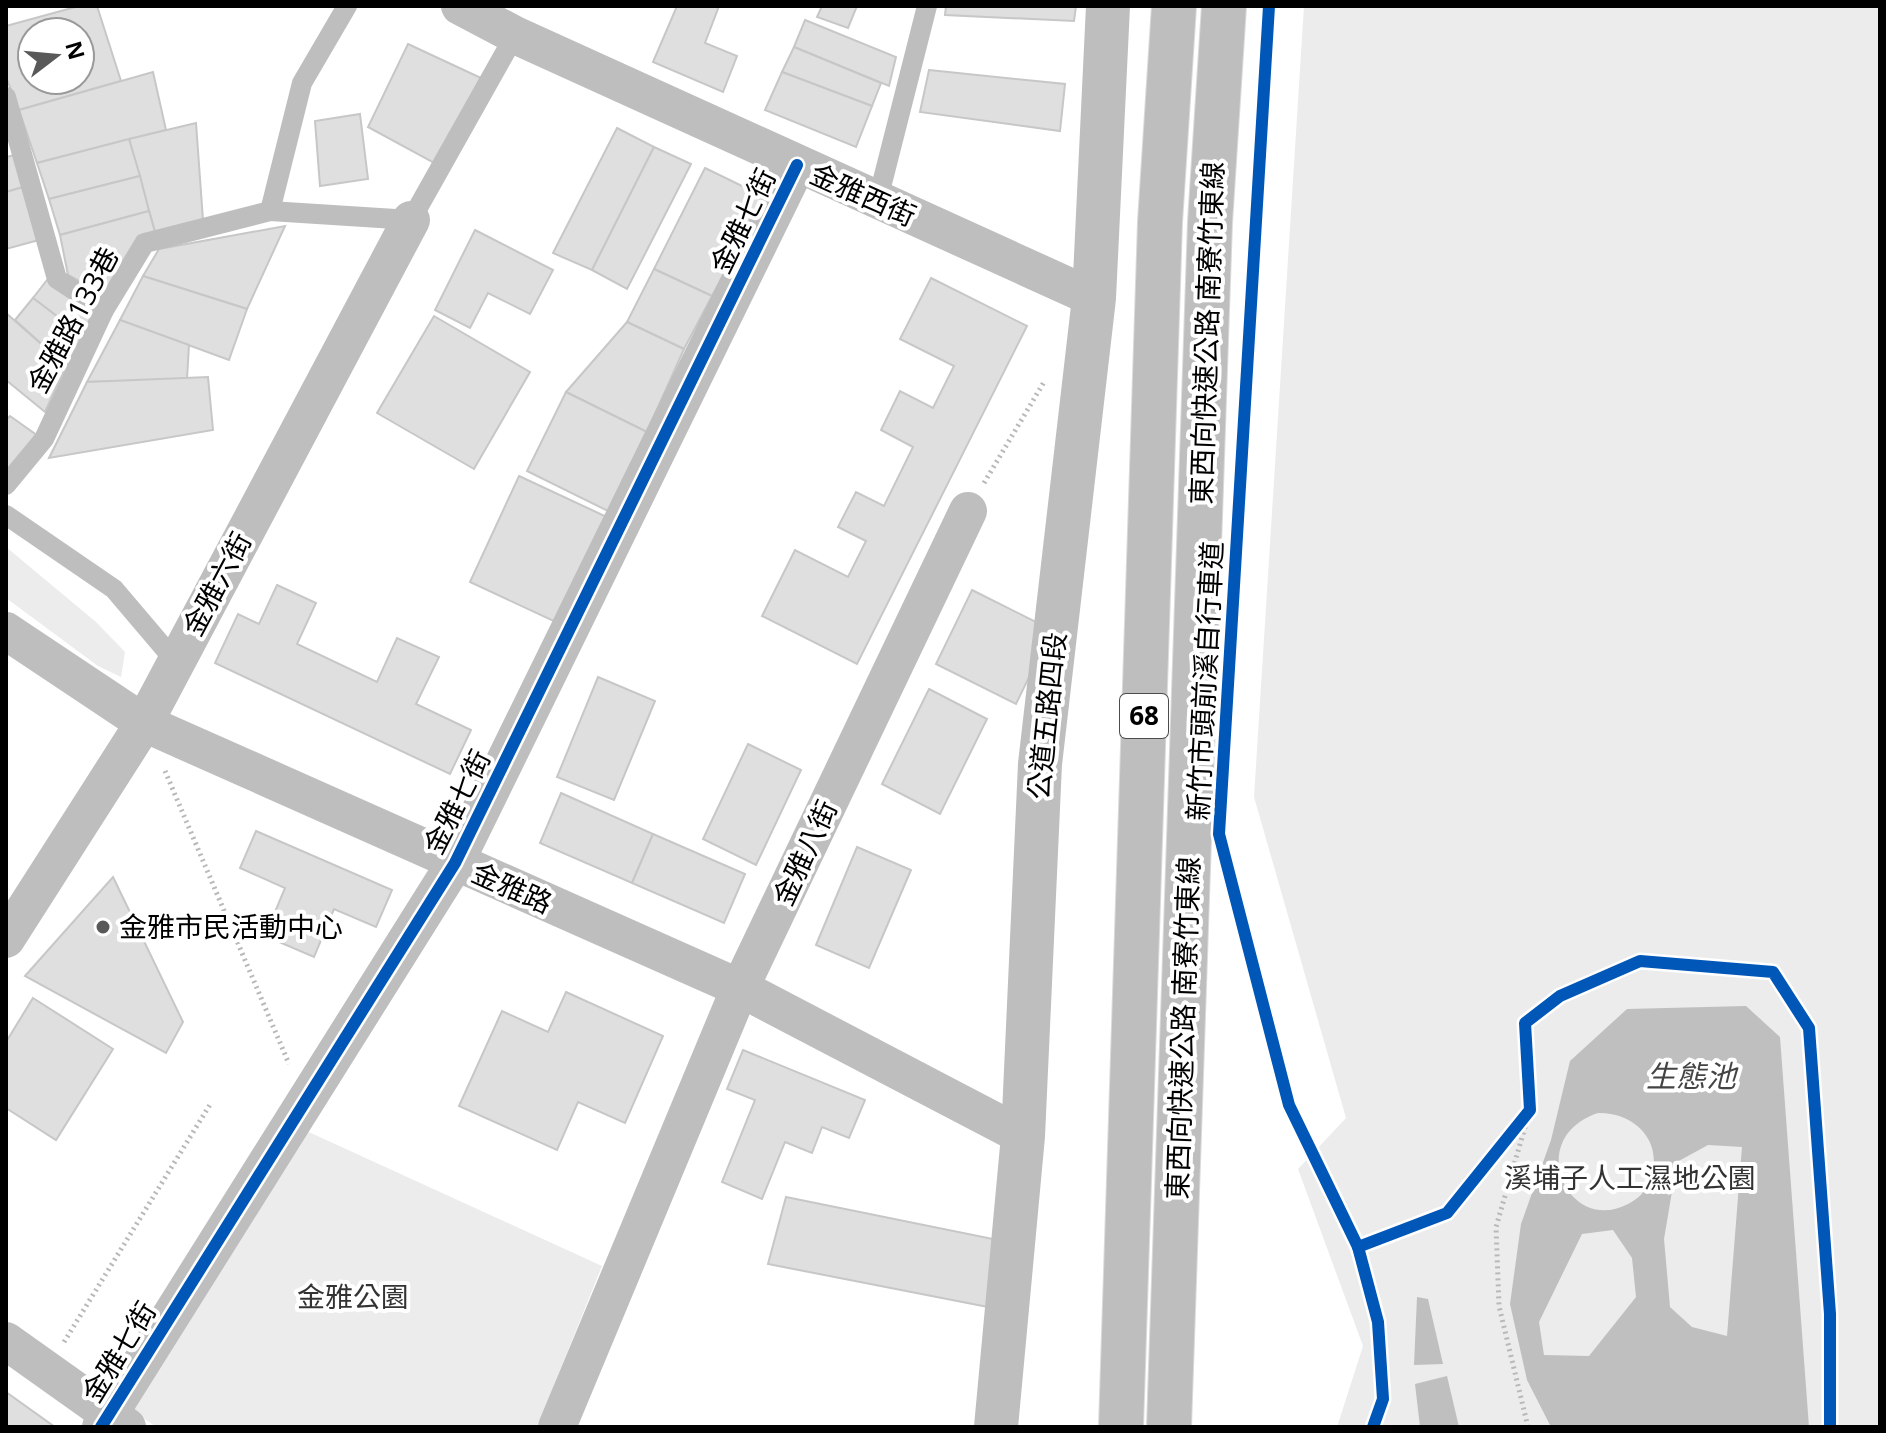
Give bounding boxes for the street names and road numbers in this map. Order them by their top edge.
street label: 金雅西街 [805,154,922,234]
street label: 東西向快速公路 南寮竹東線 [1181,161,1231,505]
street label: 金雅七街 [700,162,784,279]
street label: 金雅路133巷 [18,240,126,399]
street label: 金雅六街 [173,525,259,642]
street label: 新竹市頭前溪自行車道 [1178,540,1230,822]
street label: 公道五路四段 [1018,630,1074,801]
road number: 68 [1120,694,1168,738]
street label: 金雅七街 [414,743,498,860]
street label: 金雅八街 [763,794,845,911]
street label: 金雅路 [466,853,559,922]
street label: 東西向快速公路 南寮竹東線 [1157,856,1207,1200]
street label: 金雅七街 [72,1294,164,1409]

